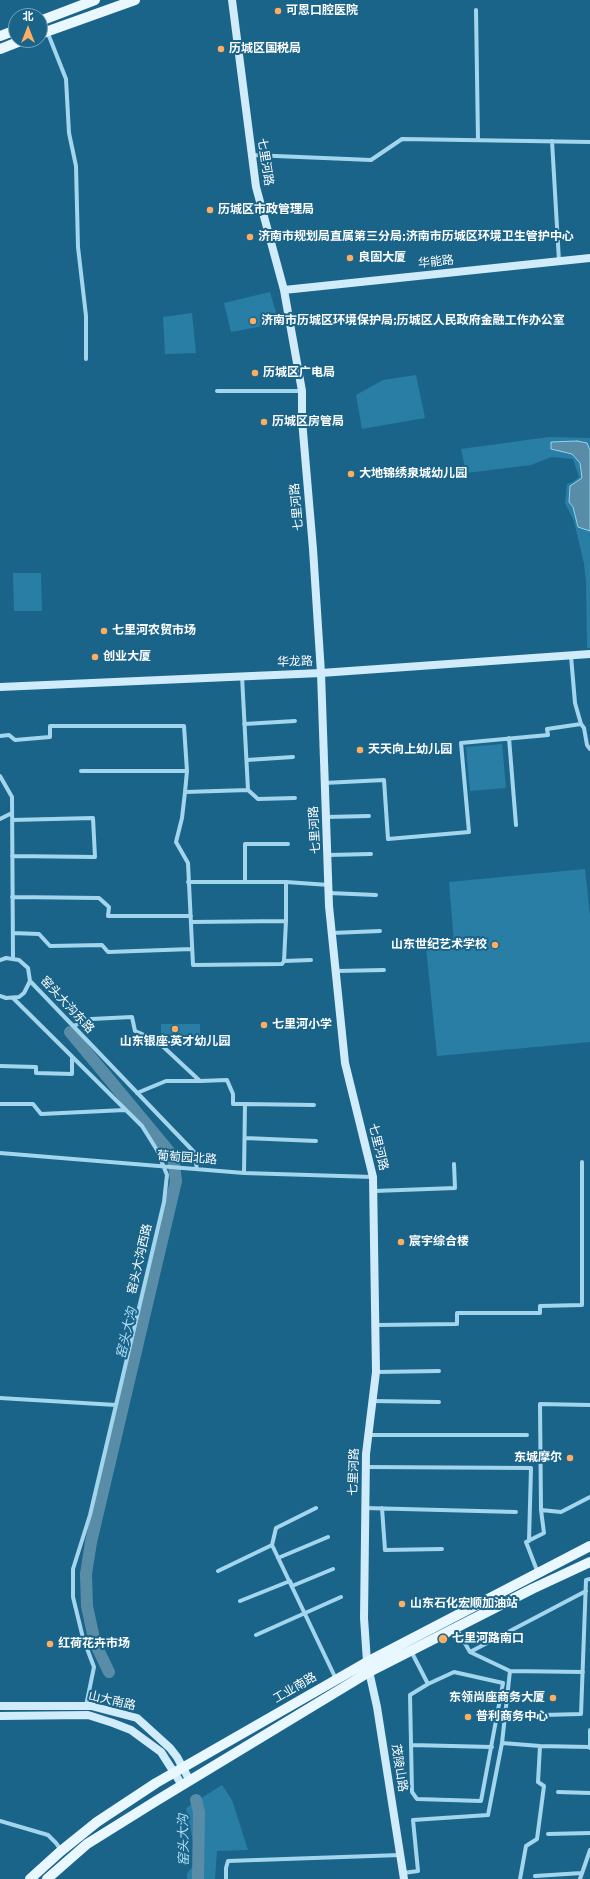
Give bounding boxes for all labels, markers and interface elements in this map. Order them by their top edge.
place label: 可恩口腔医院 [286,4,358,18]
marker: 可恩口腔医院 [273,6,283,16]
north arrow [8,8,48,48]
text: 北 [23,10,34,23]
place label: 历城区国税局 [229,42,301,56]
marker: 历城区国税局 [216,44,226,54]
street label: 七里河路 [254,137,276,187]
place label: 历城区市政管理局 [218,203,314,217]
marker: 历城区市政管理局 [205,205,215,215]
place label: 济南市规划局直属第三分局;济南市历城区环境卫生管护中心 [258,230,574,244]
marker: 济南市规划局直属第三分局;济南市历城区环境卫生管护中心 [245,232,255,242]
place label: 良固大厦 [358,251,406,265]
marker: 良固大厦 [345,253,355,263]
street label: 华能路 [417,253,455,271]
place label: 济南市历城区环境保护局;历城区人民政府金融工作办公室 [261,314,565,328]
marker: 济南市历城区环境保护局;历城区人民政府金融工作办公室 [248,316,258,326]
place label: 历城区广电局 [263,366,335,380]
marker: 历城区广电局 [250,368,260,378]
place label: 历城区房管局 [272,415,344,429]
marker: 历城区房管局 [259,417,269,427]
place label: 大地锦绣泉城幼儿园 [359,467,467,481]
marker: 大地锦绣泉城幼儿园 [346,469,356,479]
street label: 七里河路 [288,482,306,532]
place label: 七里河农贸市场 [112,624,196,638]
marker: 七里河农贸市场 [99,626,109,636]
place label: 创业大厦 [103,650,151,664]
marker: 创业大厦 [90,652,100,662]
street label: 华龙路 [277,654,313,670]
place label: 天天向上幼儿园 [368,743,452,757]
marker: 天天向上幼儿园 [355,745,365,755]
street label: 七里河路 [307,806,323,854]
place label: 山东世纪艺术学校 [391,938,487,952]
marker: 山东世纪艺术学校 [490,940,500,950]
street label: 窑头大沟东路 [37,974,97,1036]
place label: 七里河小学 [272,1018,332,1032]
marker: 七里河小学 [259,1020,269,1030]
marker: 山东银座·英才幼儿园 [170,1024,180,1034]
place label: 山东银座·英才幼儿园 [120,1035,230,1049]
street label: 七里河路 [365,1122,391,1172]
street label: 葡萄园北路 [157,1149,217,1167]
street label: 窑头大沟西路 [125,1222,155,1296]
place label: 宸宇综合楼 [409,1235,469,1249]
marker: 宸宇综合楼 [396,1237,406,1247]
water label: 窑头大沟 [114,1306,140,1360]
street label: 七里河路 [346,1448,362,1496]
place label: 东城摩尔 [514,1451,562,1465]
marker: 东城摩尔 [565,1453,575,1463]
place label: 山东石化宏顺加油站 [410,1597,518,1611]
marker: 山东石化宏顺加油站 [397,1599,407,1609]
place label: 七里河路南口 [452,1632,524,1646]
marker: 七里河路南口 [437,1633,449,1645]
place label: 红荷花卉市场 [58,1637,130,1651]
marker: 红荷花卉市场 [45,1639,55,1649]
street label: 工业南路 [271,1670,319,1706]
street label: 山大南路 [87,1689,137,1713]
place label: 东领尚座商务大厦 [449,1691,545,1705]
marker: 东领尚座商务大厦 [548,1693,558,1703]
place label: 普利商务中心 [476,1710,548,1724]
marker: 普利商务中心 [463,1712,473,1722]
street label: 茂陵山路 [388,1743,410,1793]
water label: 窑头大沟 [176,1814,192,1866]

